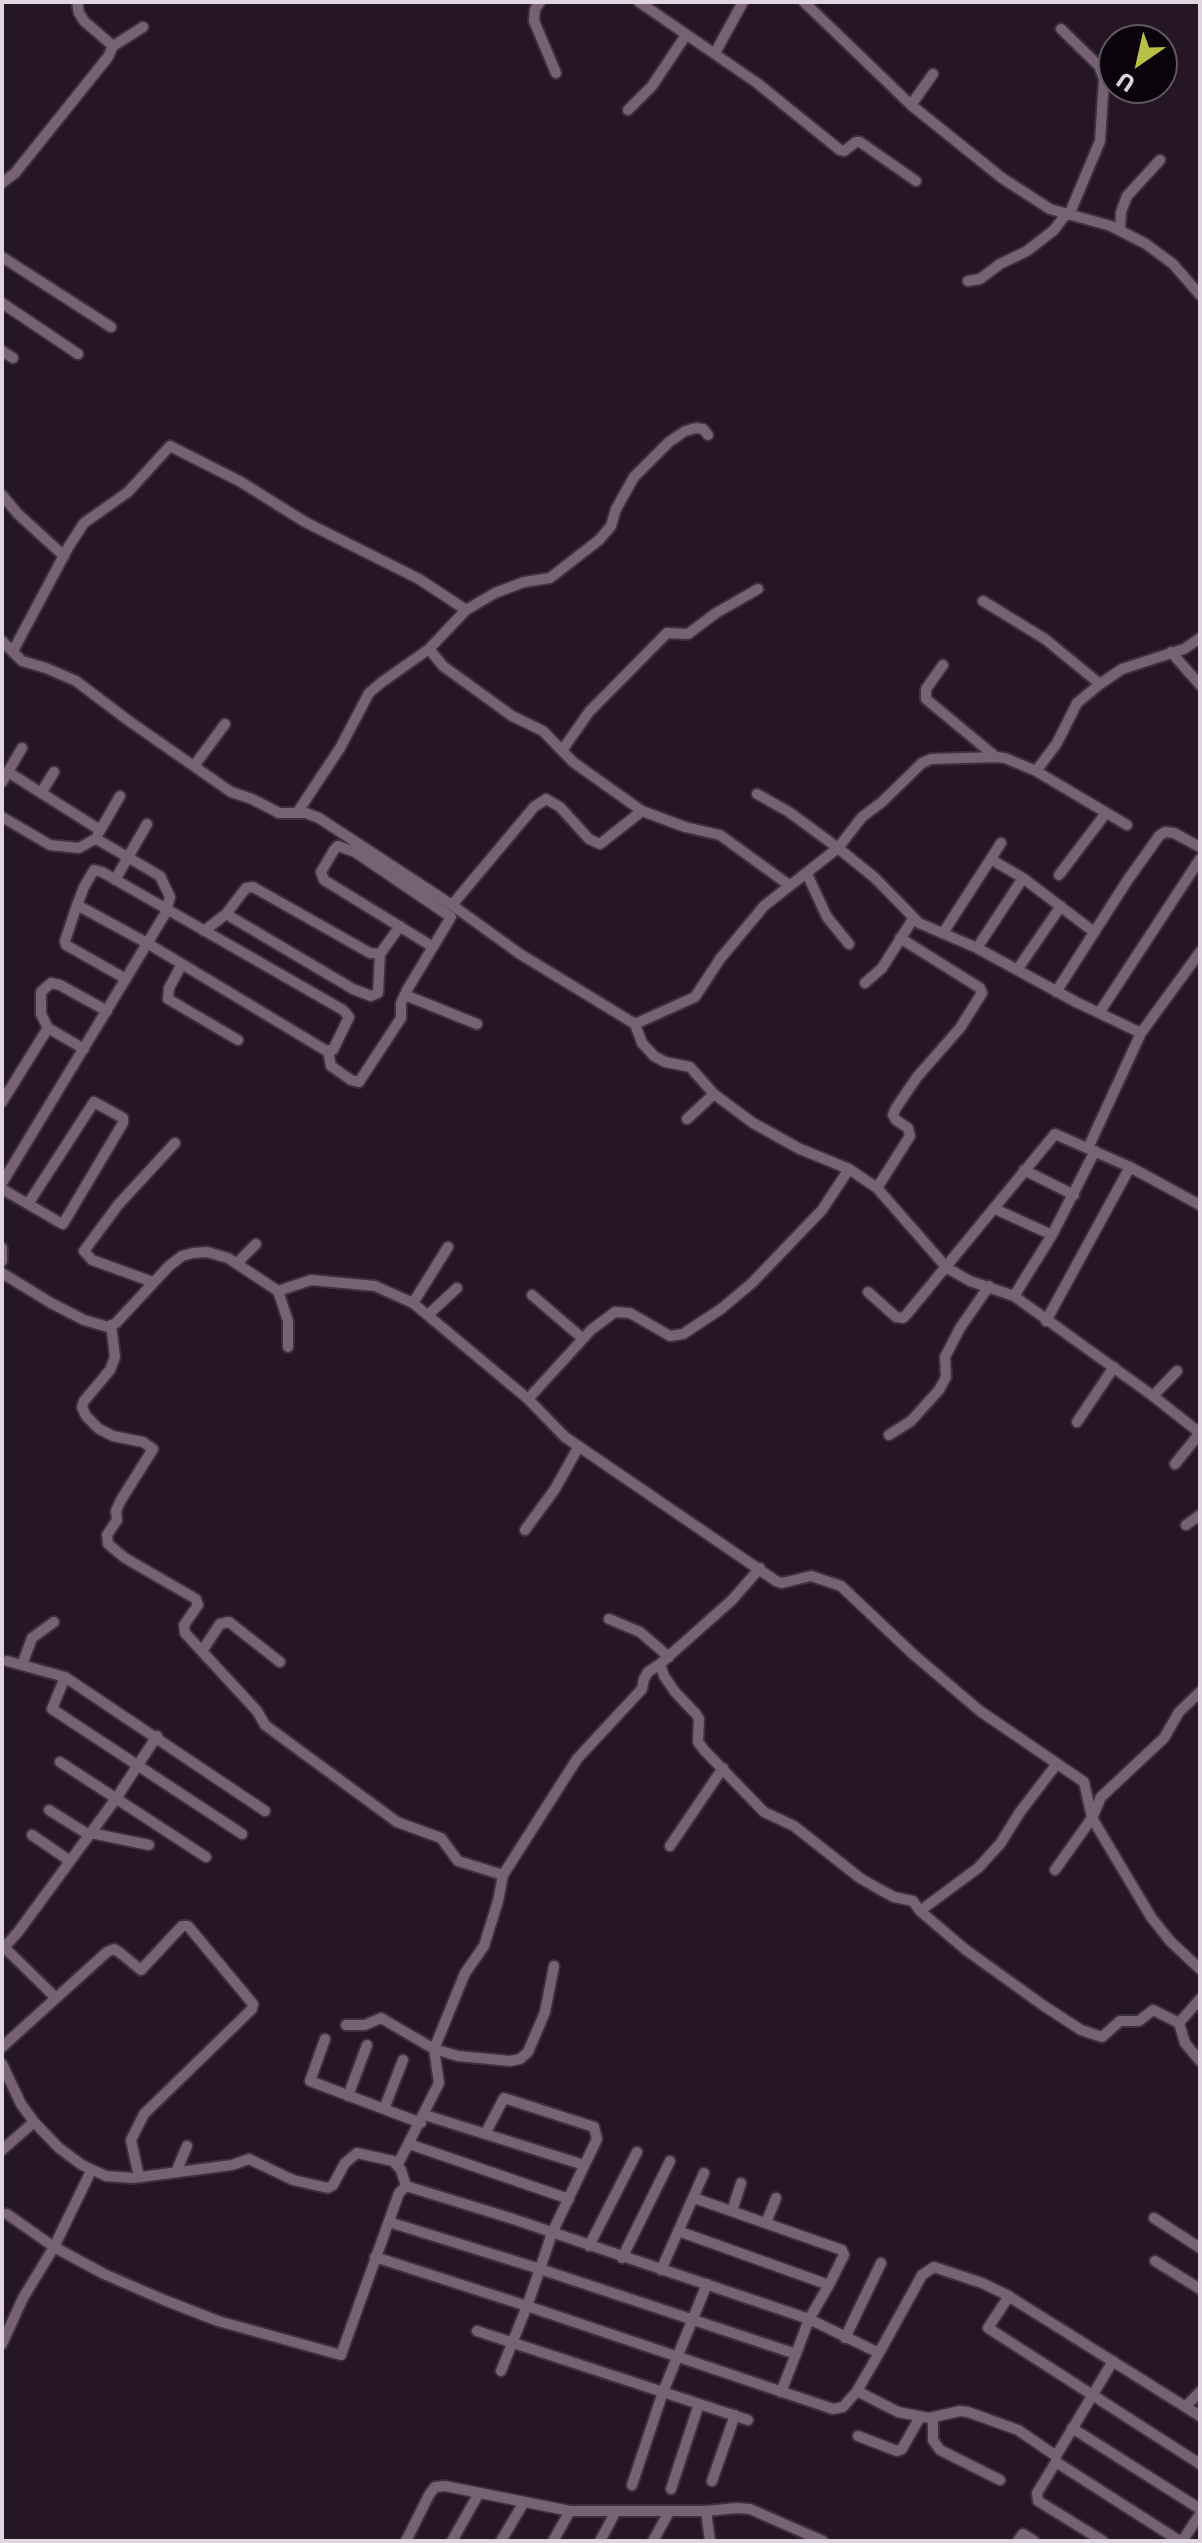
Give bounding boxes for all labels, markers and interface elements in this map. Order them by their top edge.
north arrow [1098,24,1178,104]
text: U [1111,67,1140,98]

